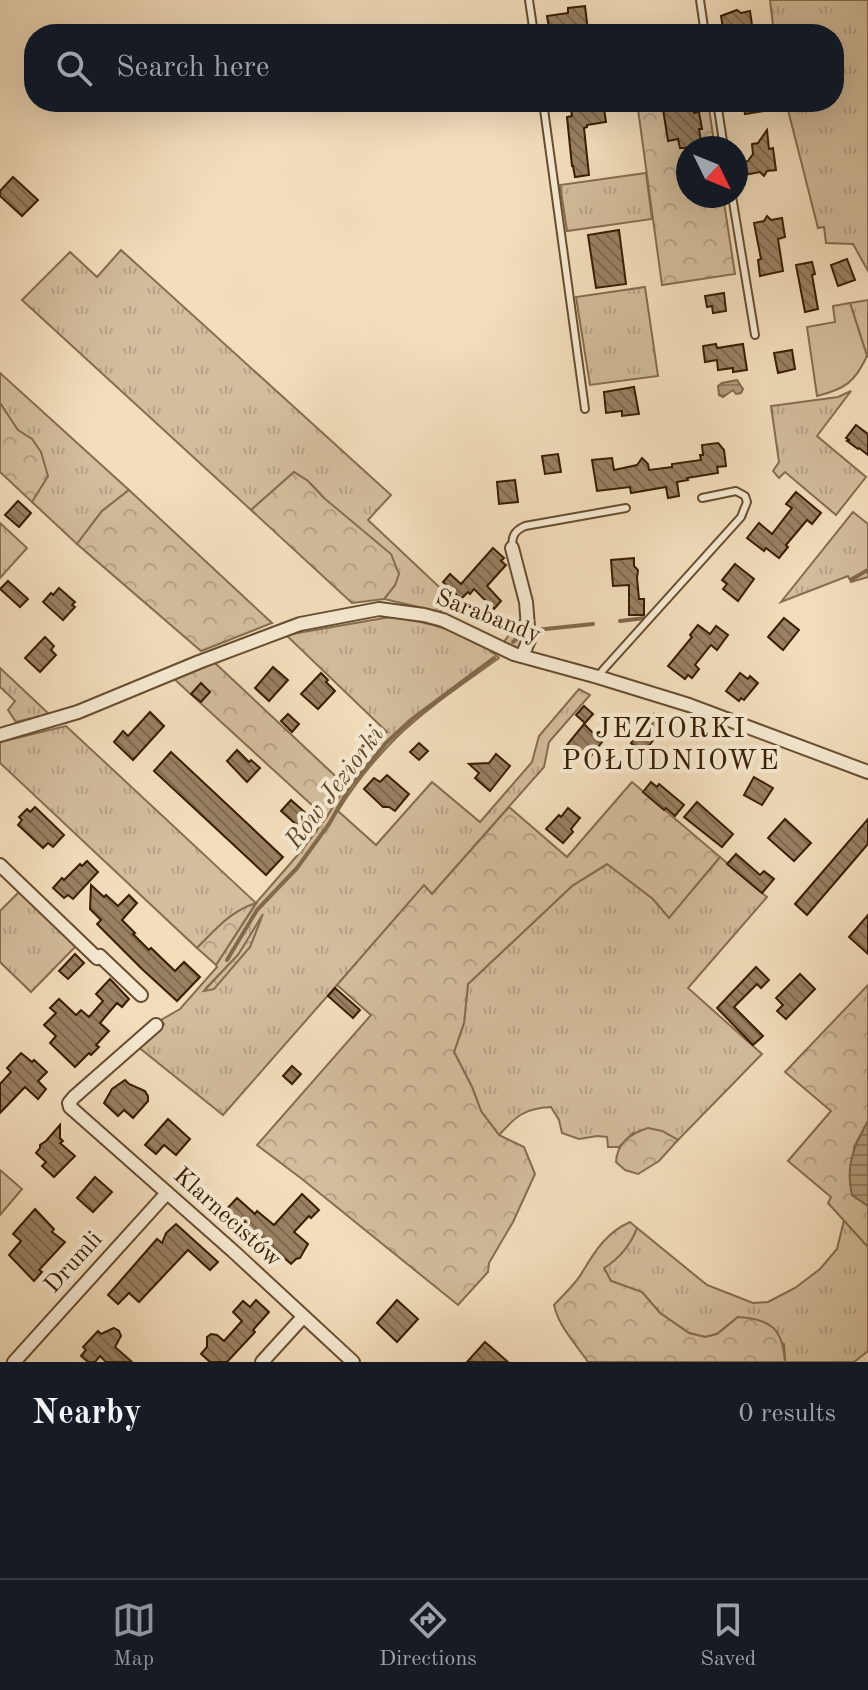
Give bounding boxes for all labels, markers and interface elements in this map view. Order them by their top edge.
search box [24,24,844,112]
icon: search [52,46,96,90]
text: Search here [116,53,270,83]
north arrow [676,136,748,208]
street label: Sarabandy [432,586,544,648]
district label: JEZIORKI POŁUDNIOWE [561,716,781,776]
water label: Rów Jeziorki [280,722,390,855]
street label: Klarnecistów [168,1164,286,1273]
street label: Drumli [41,1228,107,1298]
text: Nearby [32,1397,142,1431]
text: 0 results [738,1401,836,1427]
tab: Map [112,1598,156,1673]
tab: Directions [379,1598,477,1673]
tab: Saved [700,1598,756,1673]

